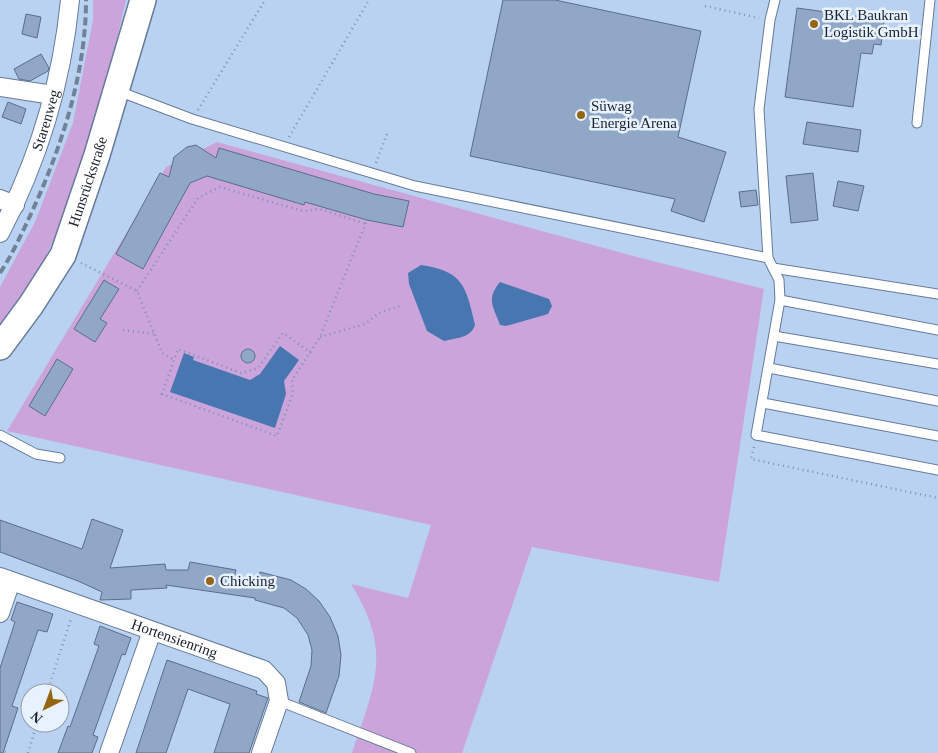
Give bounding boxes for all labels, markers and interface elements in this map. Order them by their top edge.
place label: BKL Baukran Logistik GmbH [824,7,919,40]
marker: BKL Baukran Logistik GmbH [808,18,820,30]
street label: Starenweg [29,87,62,153]
place label: Süwag Energie Arena [591,98,677,131]
marker: Süwag Energie Arena [575,109,587,121]
street label: Hunsrückstraße [65,134,110,229]
place label: Chicking [220,573,275,589]
marker: Chicking [204,575,216,587]
street label: Hortensienring [129,616,220,661]
north arrow [20,683,70,733]
text: N [28,708,45,726]

